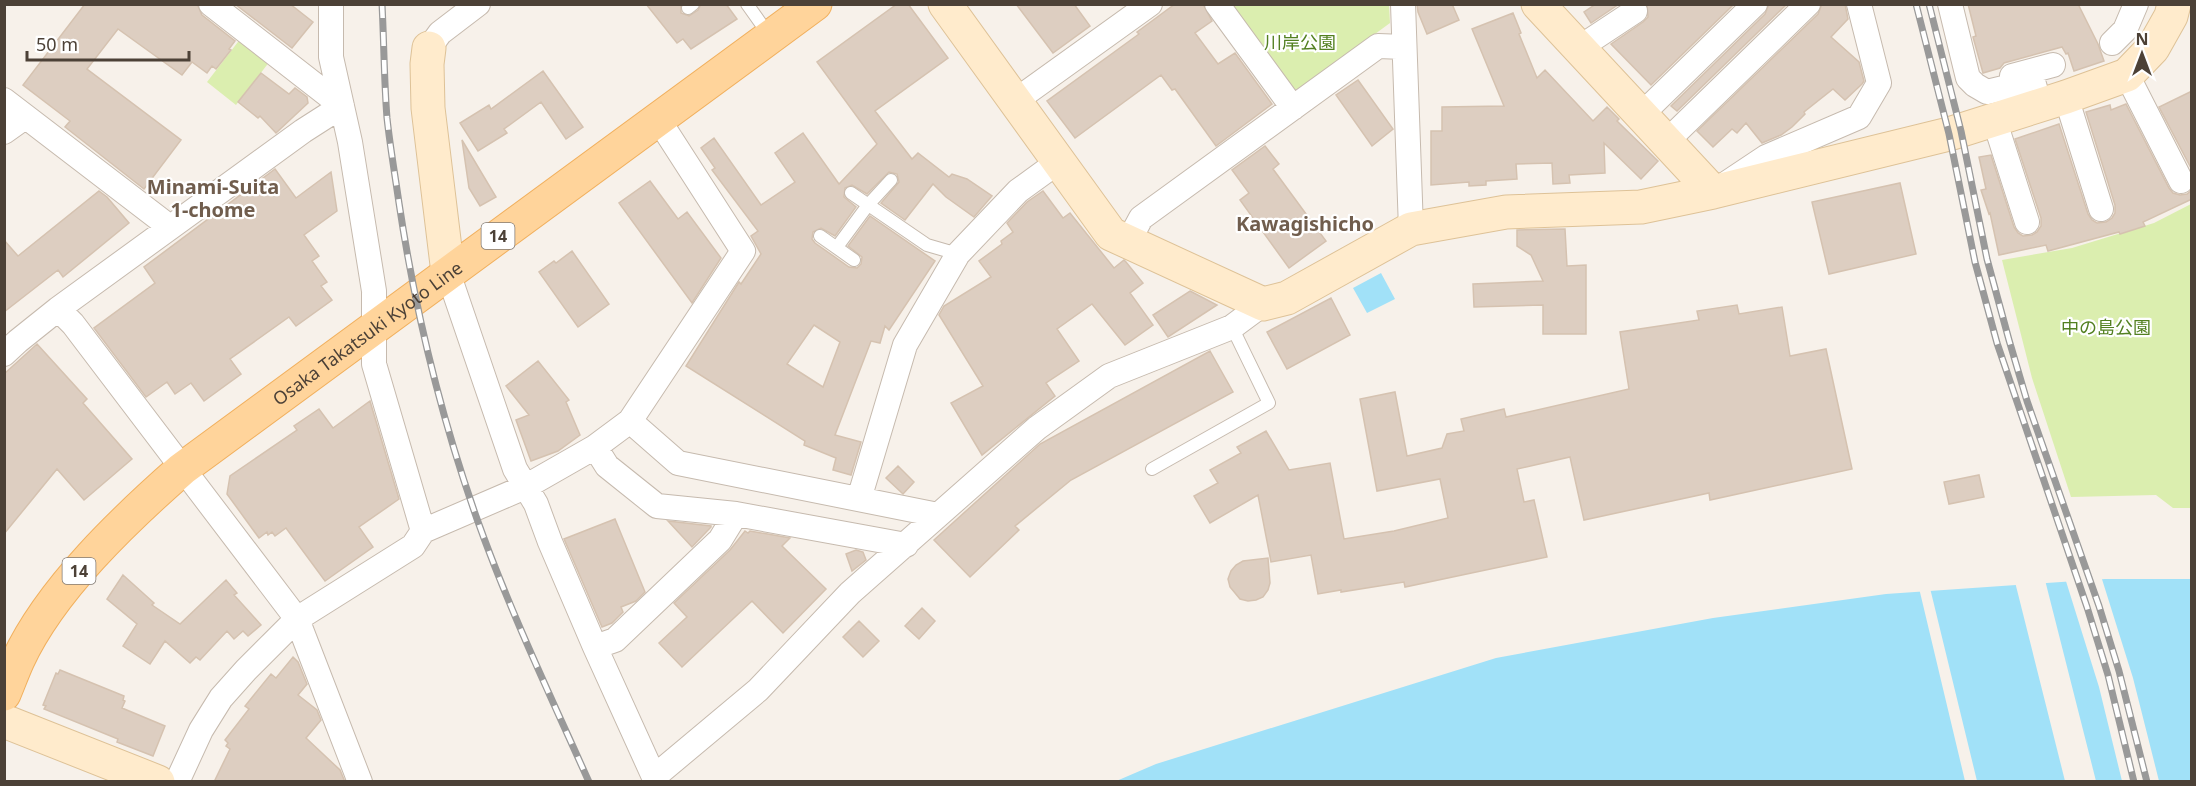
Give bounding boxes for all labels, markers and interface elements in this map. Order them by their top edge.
scale bar [27,24,189,62]
north arrow [2112,24,2172,84]
text: N [2135,28,2149,50]
park label: 川岸公園 [1264,30,1336,54]
text: 50 m [36,32,78,56]
district label: Minami-Suita 1-chome [147,173,279,223]
district label: Kawagishicho [1236,210,1374,237]
road number: 14 [482,223,514,249]
street label: Osaka Takatsuki Kyoto Line [268,255,467,411]
park label: 中の島公園 [2061,315,2151,339]
road number: 14 [62,558,96,584]

